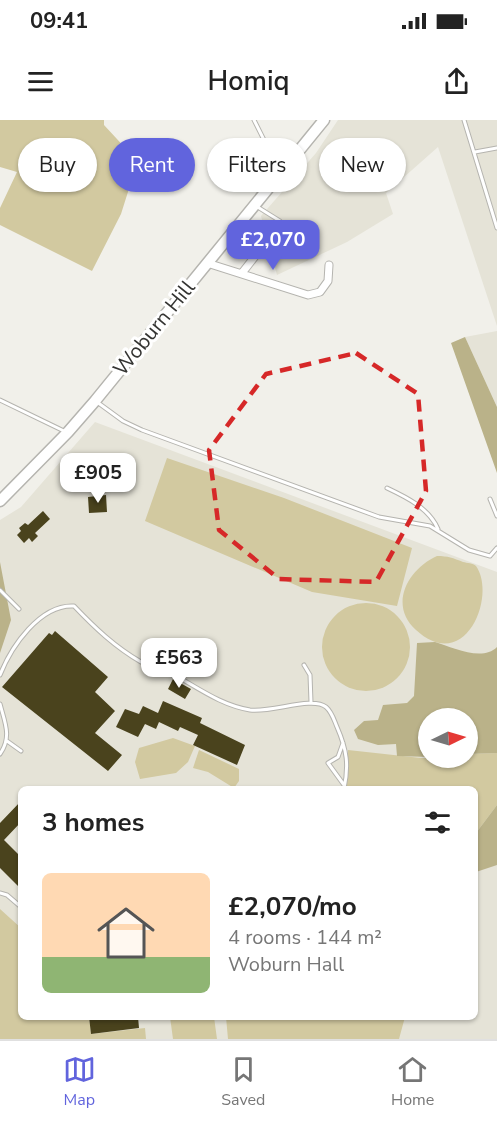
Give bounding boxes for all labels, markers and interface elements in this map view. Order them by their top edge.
text: 09:41 [30,6,88,36]
text: Homiq [208,63,289,100]
icon: menu [24,65,57,98]
icon: share [440,65,473,98]
chip: Buy [18,138,97,192]
chip: Rent [109,138,195,192]
chip: Filters [207,138,307,192]
chip: New [319,138,406,192]
pin: £2,070 [224,220,322,271]
text: £2,070 [241,226,305,253]
street label: Woburn Hill [107,274,202,382]
pin: £905 [62,453,134,504]
text: £905 [74,459,122,486]
pin: £563 [143,638,215,689]
text: £563 [155,644,203,671]
north arrow [418,708,478,768]
map controls [418,708,478,768]
text: 3 homes [42,805,144,840]
icon: filters [421,806,454,839]
text: £2,070/mo [228,889,357,924]
icon: home [90,897,162,969]
text: 4 rooms · 144 m² [228,924,382,951]
text: Woburn Hall [228,951,344,978]
tab: Map [63,1053,96,1111]
tab: Saved [221,1053,265,1111]
tab: Home [391,1053,434,1111]

